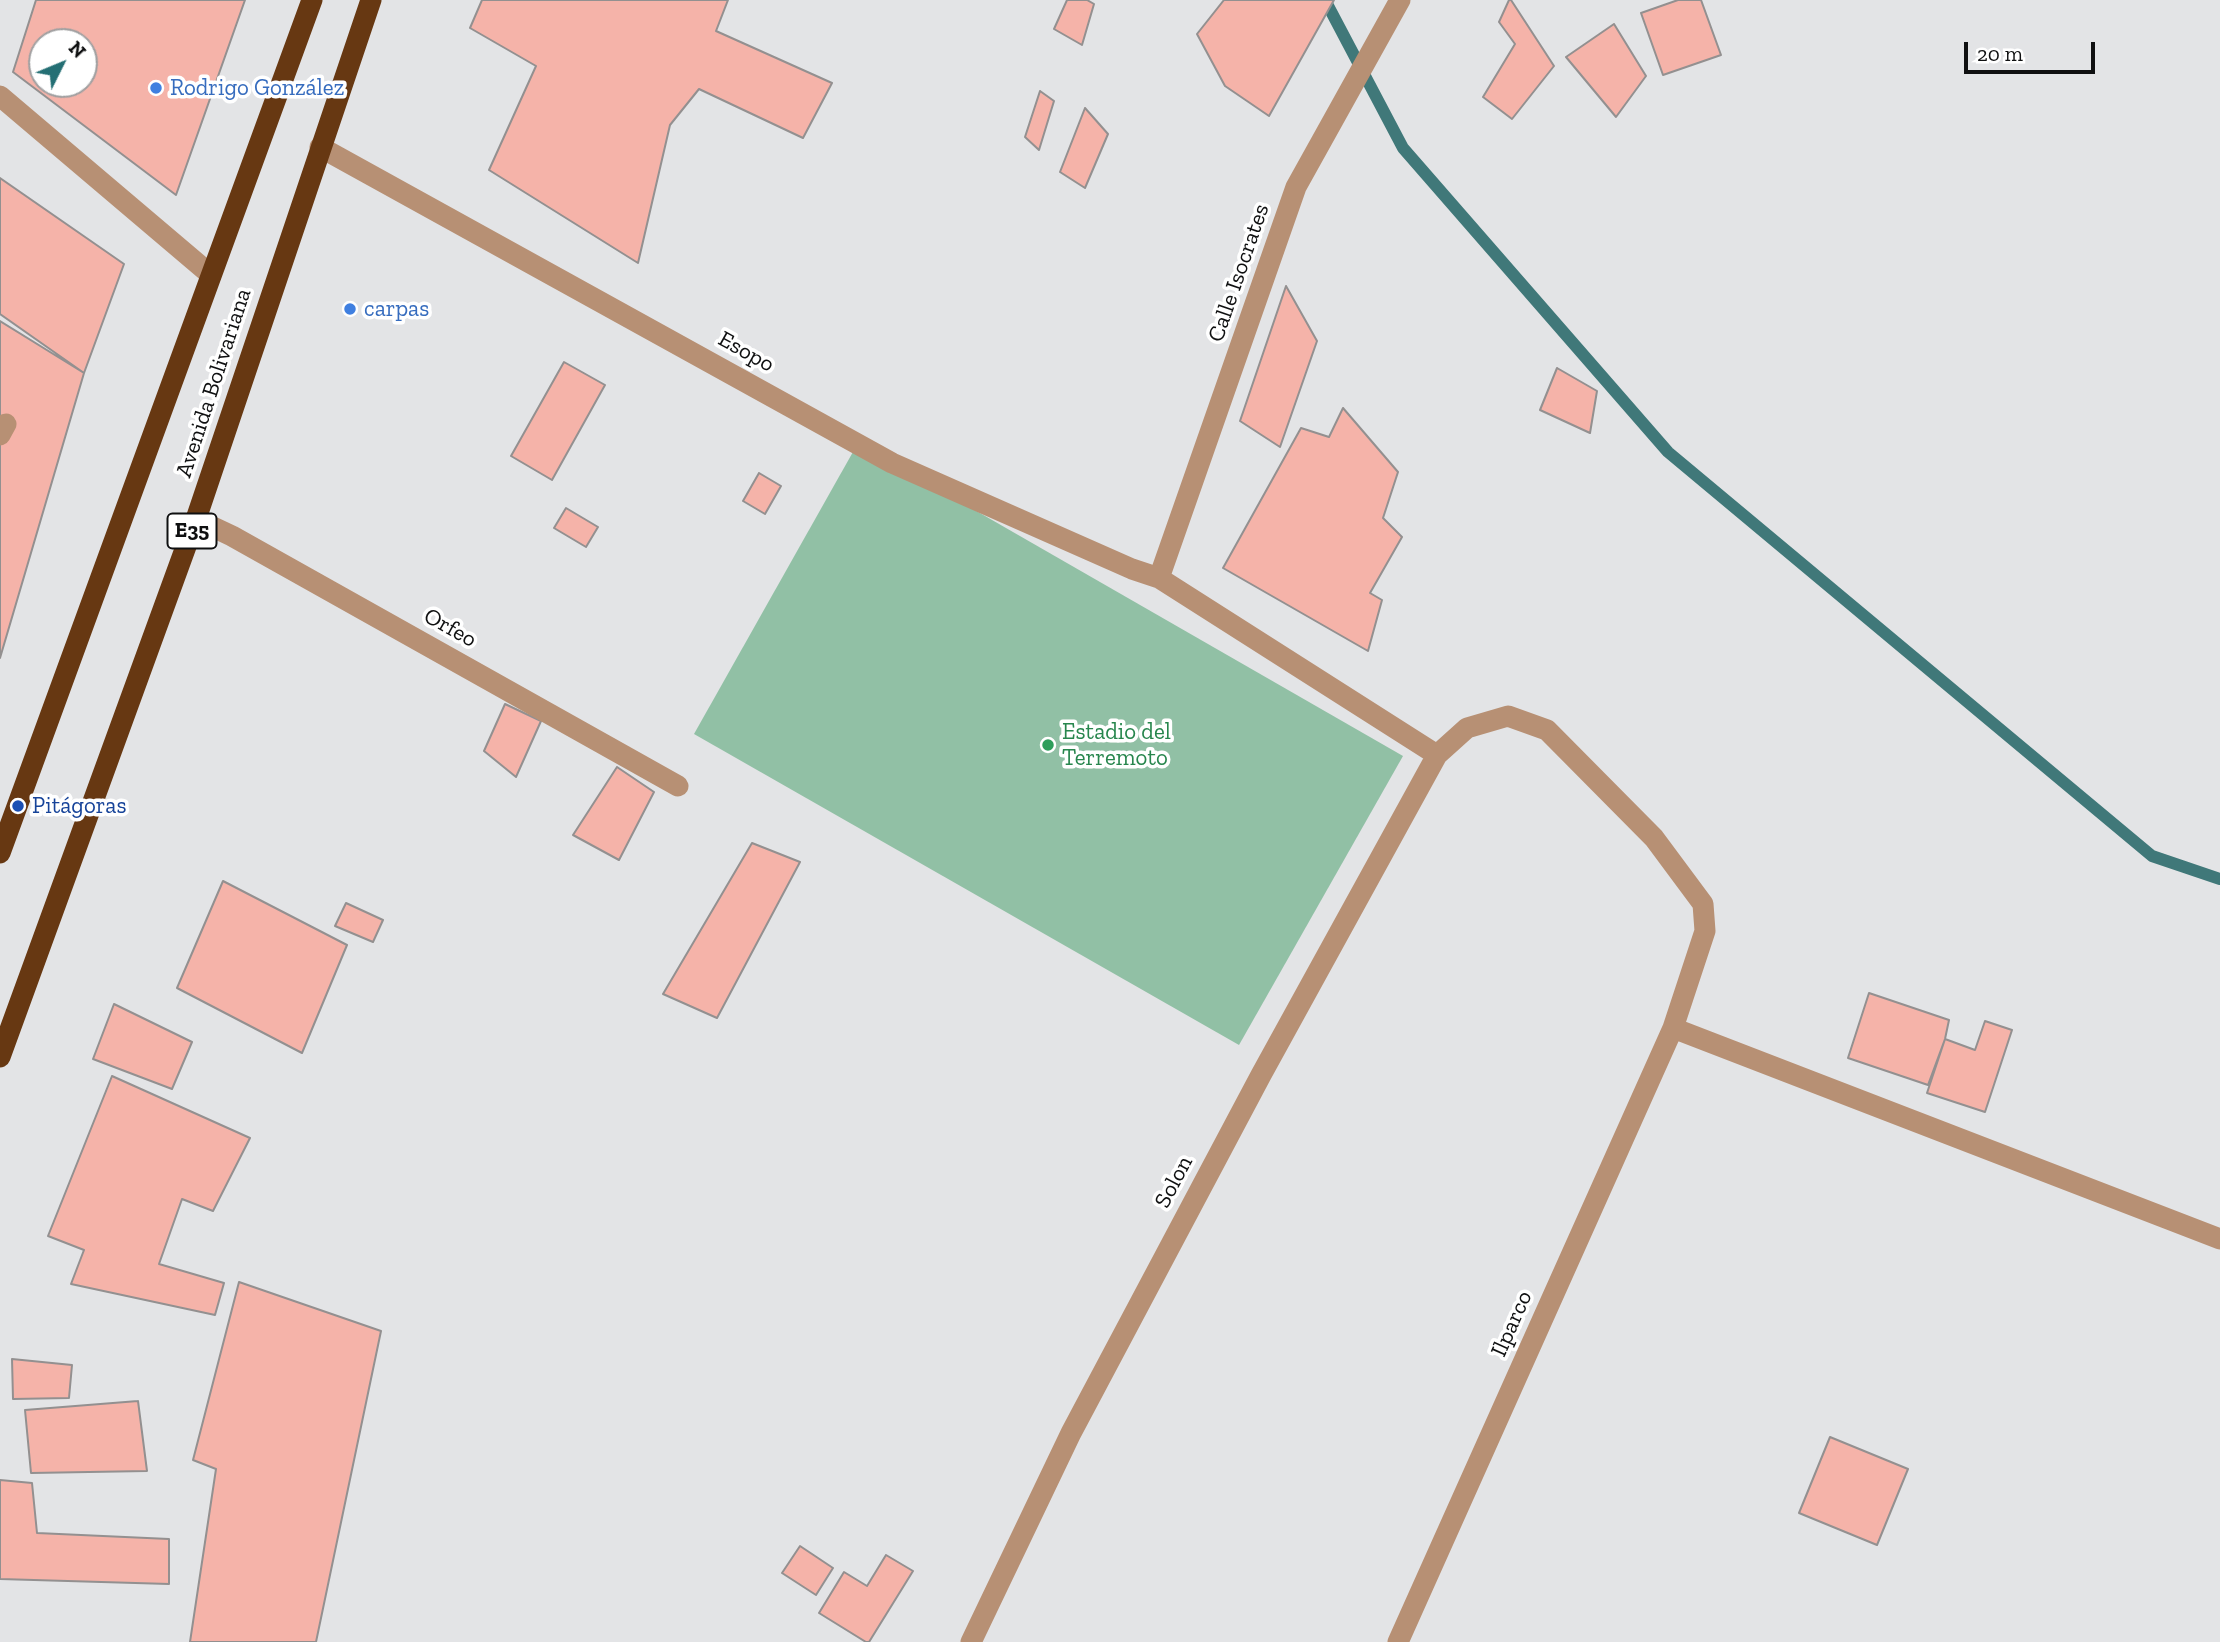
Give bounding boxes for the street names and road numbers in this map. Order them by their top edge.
street label: Calle Isocrates [1202,200,1276,346]
street label: Avenida Bolivariana [170,285,258,481]
street label: Esopo [713,325,779,379]
road number: E35 [168,514,216,548]
street label: Orfeo [419,602,481,654]
street label: Solon [1149,1151,1199,1213]
street label: Ilparco [1485,1287,1539,1361]

